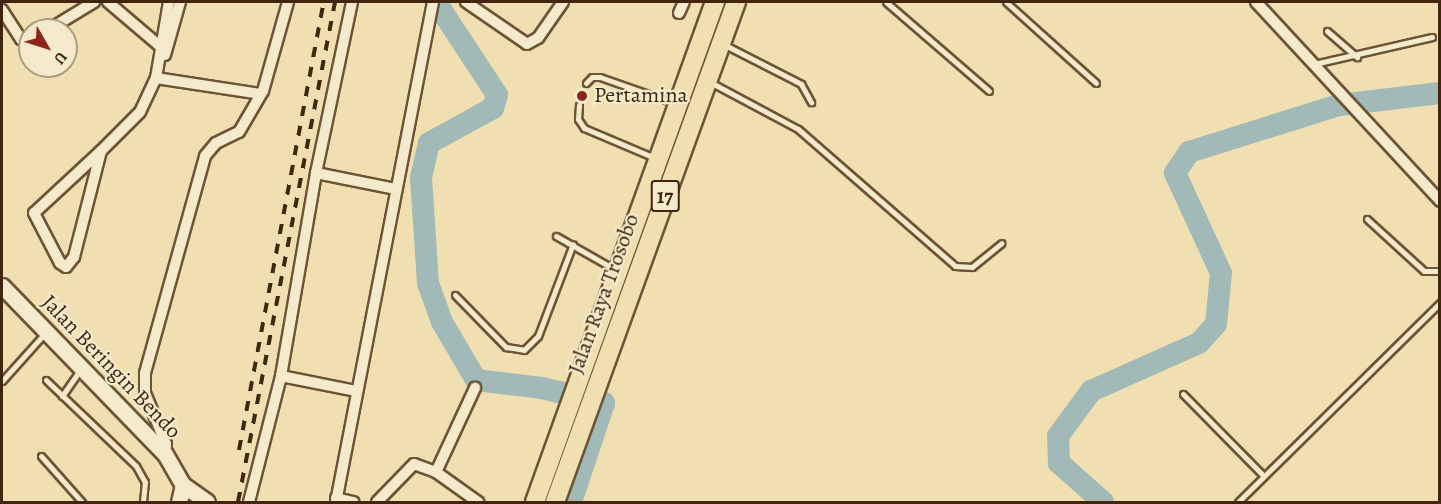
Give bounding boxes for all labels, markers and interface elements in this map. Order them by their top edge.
north arrow [18,18,78,78]
text: U [49,47,72,69]
place label: Pertamina [594,83,688,109]
marker: Pertamina [575,89,589,103]
road number: 17 [650,178,680,214]
street label: Jalan Raya Trosobo [563,210,645,378]
street label: Jalan Beringin Bendo [36,290,186,444]

